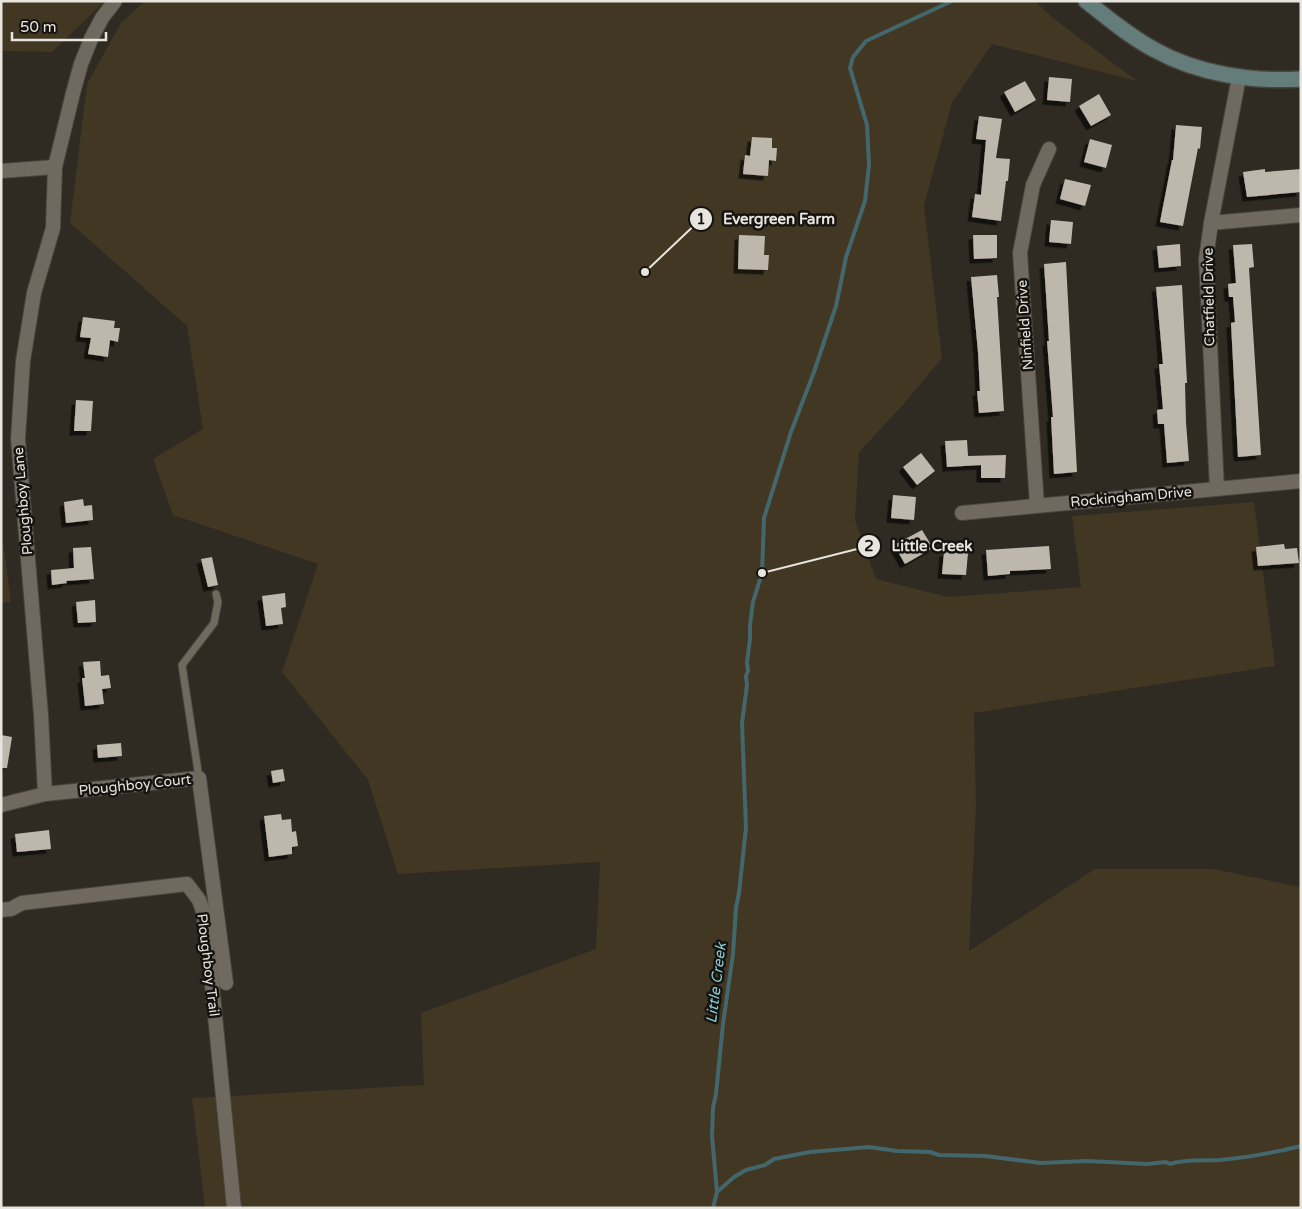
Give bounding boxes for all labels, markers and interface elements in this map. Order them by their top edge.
scale bar [12,10,106,42]
text: 50 m [20,18,57,36]
callout: Evergreen Farm [688,204,845,234]
text: 1 [696,210,706,228]
text: Evergreen Farm [723,210,835,229]
street label: Chatfield Drive [1200,247,1218,346]
street label: Ninfield Drive [1013,279,1037,371]
street label: Ploughboy Lane [10,446,36,556]
street label: Rockingham Drive [1070,483,1192,511]
callout: Little Creek [857,531,983,561]
text: 2 [864,537,874,555]
text: Little Creek [892,537,972,555]
street label: Ploughboy Court [78,771,193,799]
street label: Ploughboy Trail [193,913,223,1017]
water label: Little Creek [702,940,730,1024]

